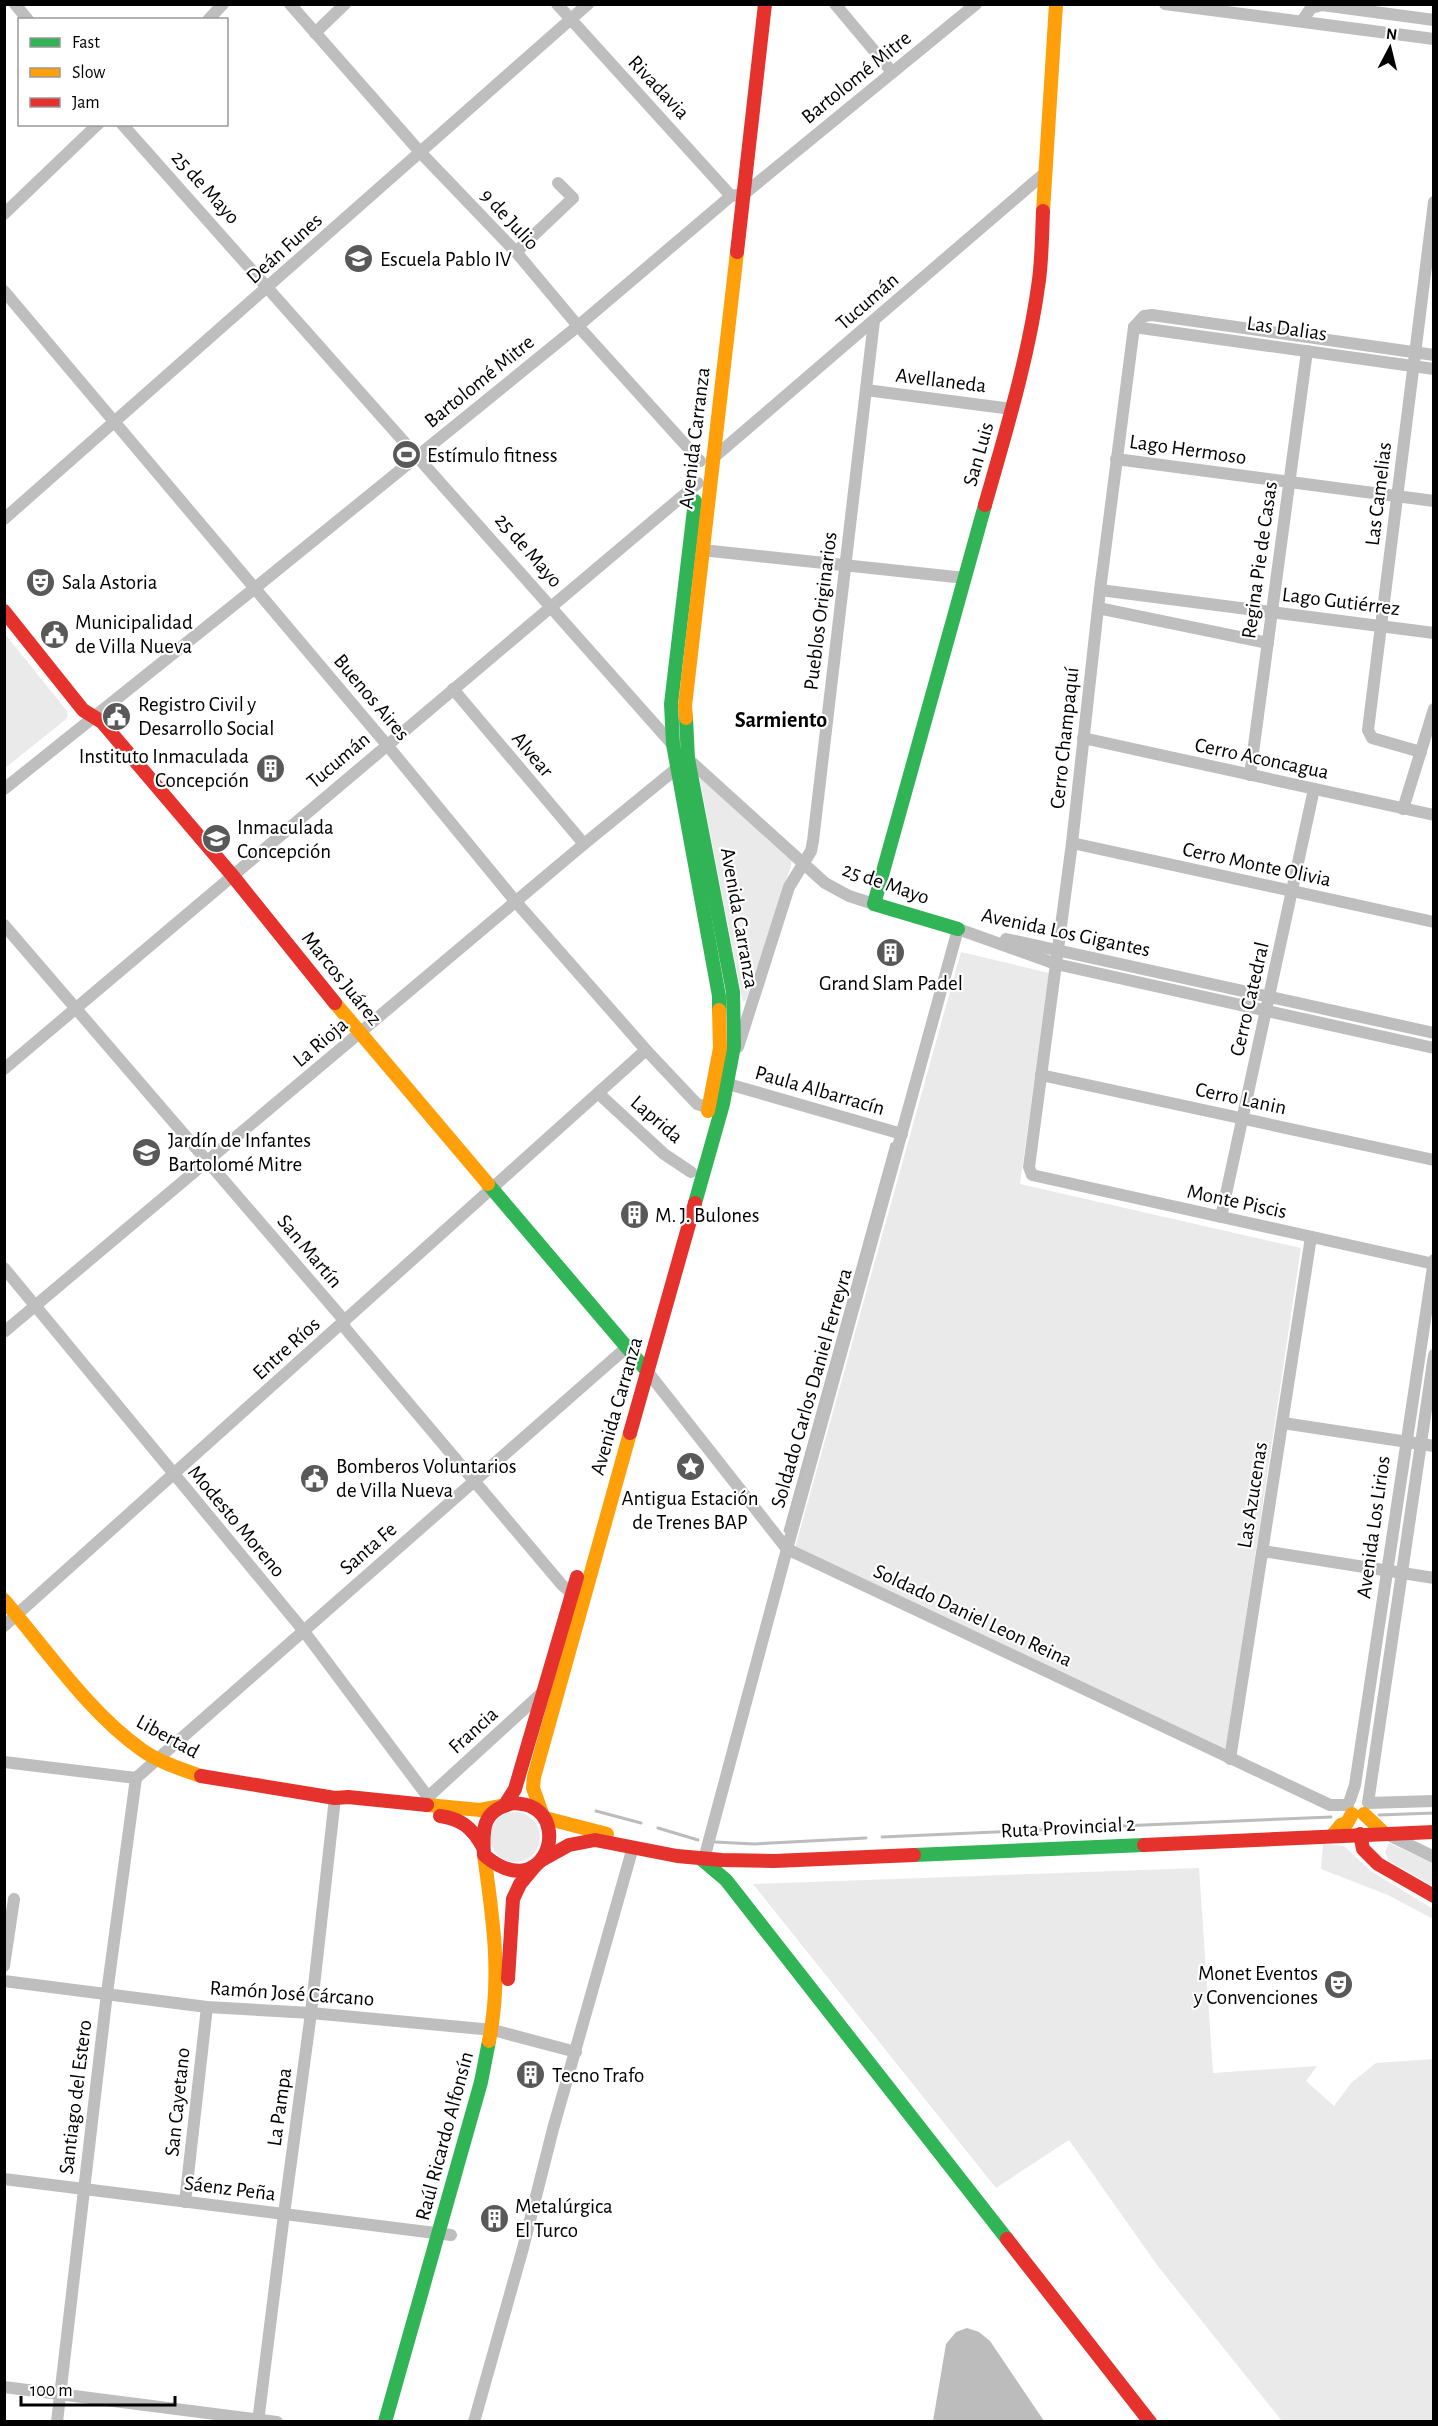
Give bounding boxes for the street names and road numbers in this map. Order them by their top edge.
street label: Bartolomé Mitre [798,27,915,128]
street label: Rivadavia [624,51,693,124]
street label: 25 de Mayo [168,147,244,228]
street label: 9 de Julio [476,185,543,254]
street label: Deán Funes [242,209,326,288]
street label: Tucumán [832,269,903,334]
street label: Las Dalias [1246,312,1328,345]
street label: Bartolomé Mitre [421,331,538,432]
street label: Avellaneda [895,365,988,396]
street label: Avenida Carranza [675,366,714,510]
street label: San Luis [959,420,998,489]
street label: Lago Hermoso [1128,431,1248,468]
street label: Las Camelias [1362,441,1395,547]
street label: Regina Pie de Casas [1238,480,1281,640]
street label: 25 de Mayo [491,509,566,591]
street label: Pueblos Originarios [800,531,841,691]
street label: Lago Gutiérrez [1281,584,1401,619]
street label: Buenos Aires [330,650,414,744]
street label: Cerro Champaquí [1047,665,1082,810]
street label: Tucumán [303,728,374,793]
street label: Alvear [508,728,557,781]
street label: Cerro Aconcagua [1193,734,1331,783]
street label: Cerro Monte Olivia [1181,838,1333,891]
street label: Avenida Carranza [717,846,762,990]
street label: 25 de Mayo [840,859,932,908]
street label: Avenida Los Gigantes [980,904,1152,961]
street label: Marcos Juárez [298,927,386,1029]
street label: Cerro Catedral [1226,940,1273,1058]
street label: La Rioja [289,1014,352,1071]
street label: Paula Albarracín [753,1062,887,1119]
street label: Cerro Lanin [1193,1079,1288,1118]
street label: Laprida [627,1091,687,1148]
street label: Monte Piscis [1185,1181,1289,1222]
street label: San Martín [273,1211,346,1292]
street label: Soldado Carlos Daniel Ferreyra [767,1266,856,1510]
street label: Entre Ríos [249,1313,324,1384]
street label: Avenida Carranza [587,1335,646,1477]
street label: Las Azucenas [1234,1440,1271,1550]
street label: Avenida Los Lirios [1353,1454,1394,1600]
street label: Modesto Moreno [184,1461,289,1581]
street label: Santa Fe [336,1518,401,1579]
street label: Soldado Daniel Leon Reina [870,1560,1075,1671]
street label: Francia [445,1703,502,1758]
street label: Libertad [133,1711,203,1762]
street label: Ruta Provincial 2 [1000,1813,1136,1842]
street label: Ramón José Cárcano [209,1977,375,2010]
street label: Santiago del Estero [56,2019,95,2176]
street label: San Cayetano [161,2047,194,2158]
street label: Raúl Ricardo Alfonsín [412,2049,477,2223]
street label: La Pampa [264,2066,295,2148]
street label: Sáenz Peña [183,2172,277,2205]

